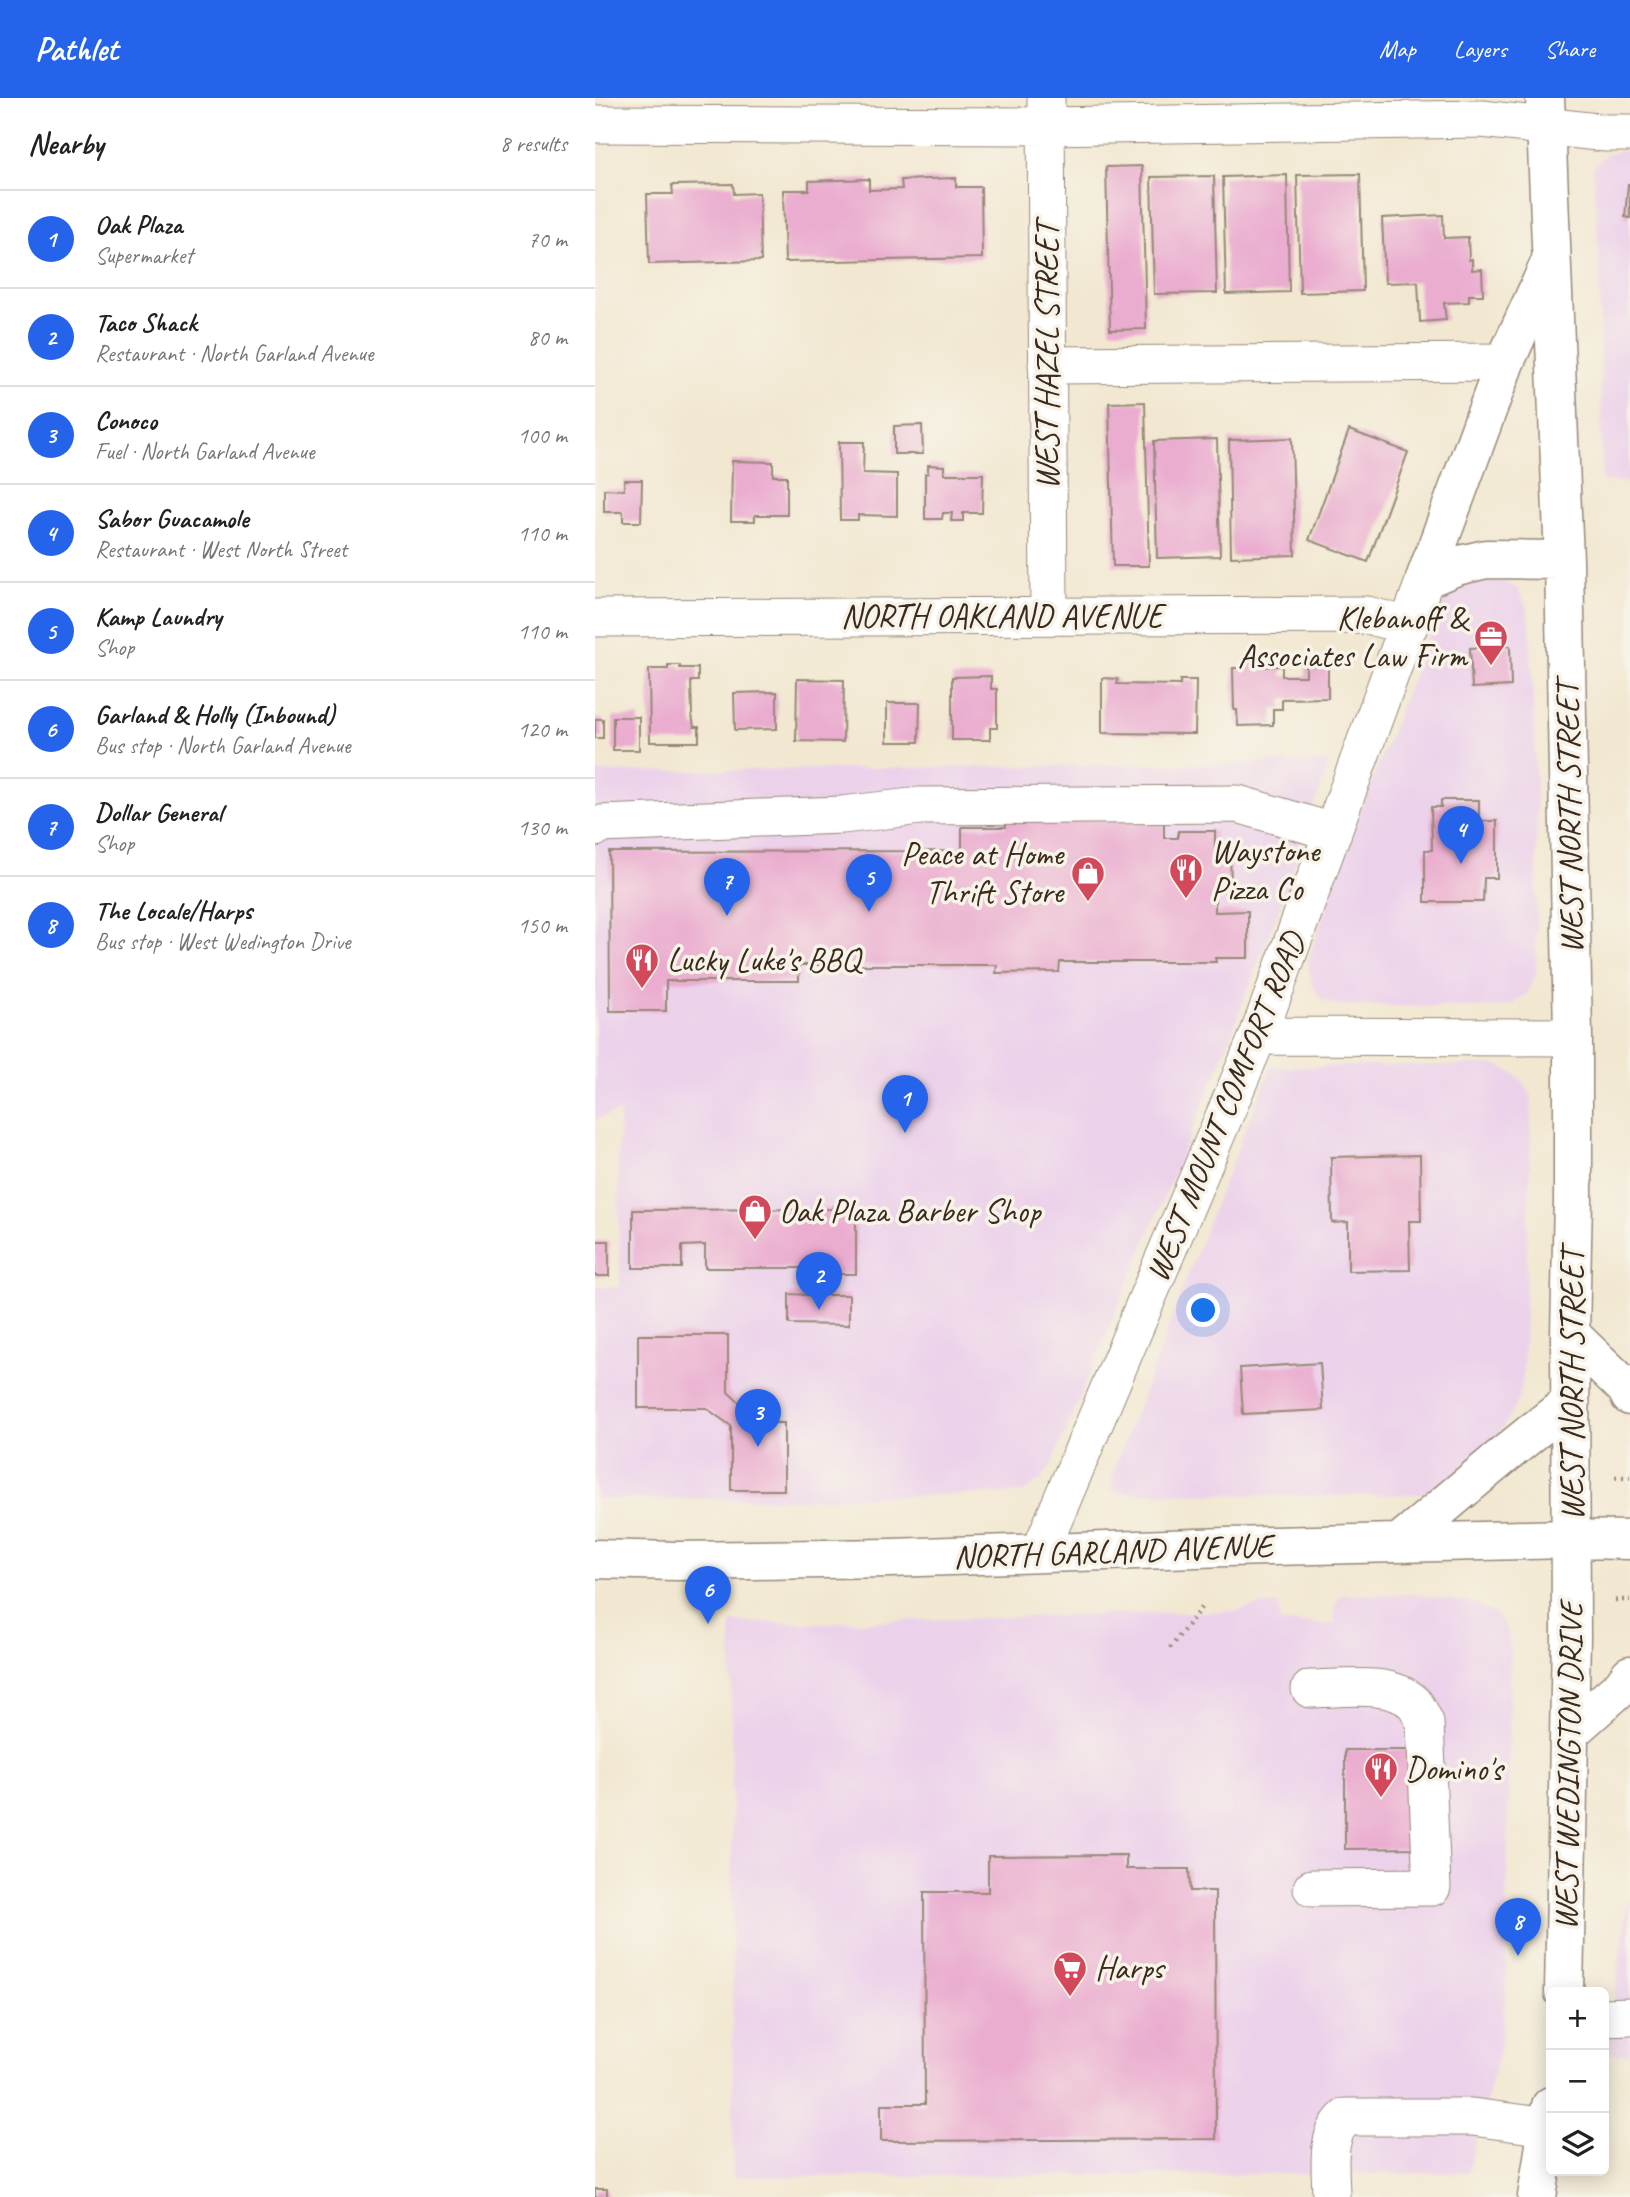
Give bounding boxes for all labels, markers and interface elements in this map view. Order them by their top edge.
text: Pathlet [35,28,118,70]
text: Map [1379,34,1416,64]
text: Layers [1454,34,1507,64]
text: Share [1545,34,1595,64]
text: Nearby [28,125,104,163]
text: 8 results [500,129,567,158]
text: Oak Plaza [95,208,182,241]
street label: WEST HAZEL STREET [1026,216,1068,490]
text: 1 [46,225,56,254]
text: 70 m [528,225,567,254]
text: Supermarket [95,241,193,270]
text: Taco Shack [95,306,197,339]
text: 2 [46,323,56,352]
text: 80 m [528,323,567,352]
text: Restaurant · North Garland Avenue [95,339,374,368]
text: Conoco [95,404,157,437]
text: 3 [46,421,56,450]
text: 100 m [518,421,567,450]
text: Fuel · North Garland Avenue [95,437,315,466]
text: Sabor Guacamole [95,502,248,535]
text: 4 [46,519,56,548]
text: 110 m [518,519,567,548]
text: Restaurant · West North Street [95,535,347,564]
street label: NORTH OAKLAND AVENUE [841,595,1167,637]
place label: Klebanoff & Associates Law Firm [1238,597,1470,677]
text: Kamp Laundry [95,600,222,633]
text: 5 [46,617,56,646]
text: 110 m [518,617,567,646]
office icon: Klebanoff & Associates Law Firm [1472,618,1510,667]
text: Shop [95,633,134,662]
street label: WEST NORTH STREET [1545,674,1592,954]
text: Garland & Holly (Inbound) [95,698,335,731]
text: 6 [46,715,56,744]
text: 120 m [518,715,567,744]
text: Bus stop · North Garland Avenue [95,731,351,760]
text: Dollar General [95,796,222,829]
pin: 4 [1438,806,1484,864]
text: 7 [46,813,56,842]
text: 130 m [518,813,567,842]
text: Shop [95,829,134,858]
place label: Waystone Pizza Co [1211,830,1321,910]
place label: Peace at Home Thrift Store [901,833,1065,913]
restaurant icon: Waystone Pizza Co [1167,851,1205,900]
pin: 5 [846,854,892,912]
shop icon: Peace at Home Thrift Store [1069,854,1107,903]
pin: 7 [704,858,750,916]
text: The Locale/Harps [95,894,252,927]
text: 8 [46,911,56,940]
text: 150 m [518,911,567,940]
street label: WEST MOUNT COMFORT ROAD [1136,924,1315,1287]
text: Bus stop · West Wedington Drive [95,927,350,956]
place label: Lucky Luke's BBQ [667,939,863,981]
restaurant icon: Lucky Luke's BBQ [623,941,661,990]
pin: 1 [882,1075,928,1133]
place label: Oak Plaza Barber Shop [779,1190,1043,1232]
shop icon: Oak Plaza Barber Shop [736,1192,774,1241]
street label: WEST NORTH STREET [1551,1242,1593,1521]
pin: 2 [796,1252,842,1310]
your location [1186,1293,1220,1327]
pin: 3 [735,1389,781,1447]
street label: NORTH GARLAND AVENUE [953,1524,1278,1578]
pin: 6 [685,1566,731,1624]
street label: WEST WEDINGTON DRIVE [1544,1598,1592,1930]
place label: Domino's [1405,1748,1505,1790]
restaurant icon: Domino's [1362,1750,1400,1799]
pin: 8 [1495,1898,1541,1956]
place label: Harps [1095,1947,1166,1989]
supermarket icon: Harps [1051,1949,1089,1998]
map controls [1546,1987,1609,2176]
button: + [1546,1987,1609,2050]
button: − [1546,2050,1609,2113]
button: layers [1546,2113,1609,2176]

